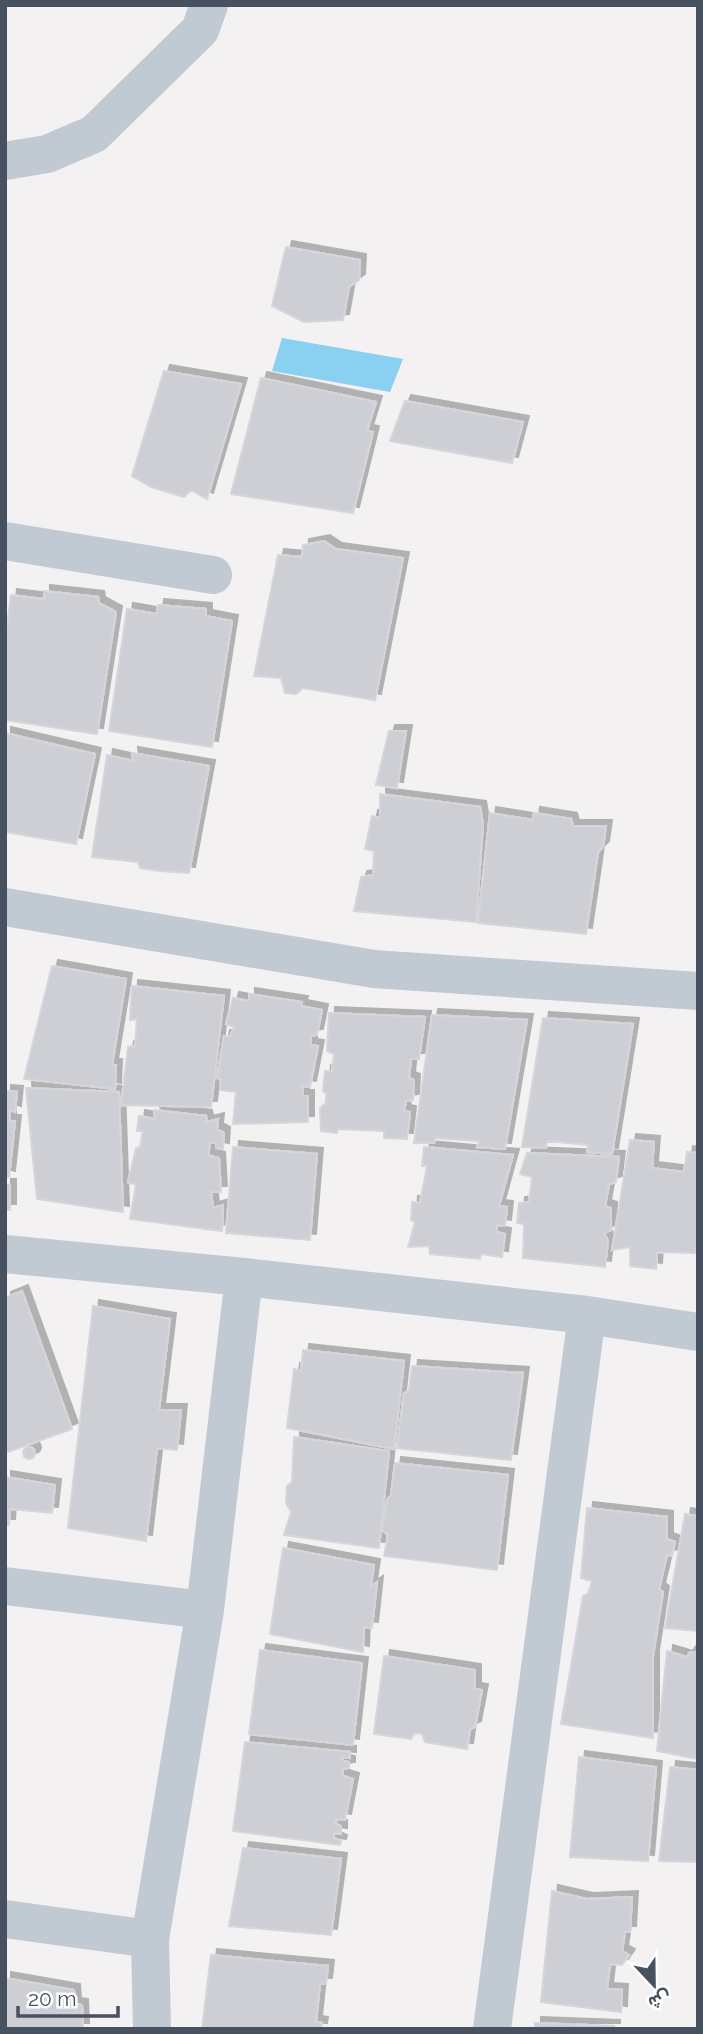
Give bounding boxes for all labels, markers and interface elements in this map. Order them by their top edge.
north arrow [619,1950,689,2020]
scale bar [18,1974,117,2018]
text: ش [645,1985,675,2015]
text: 20 m [28,1986,76,2011]

